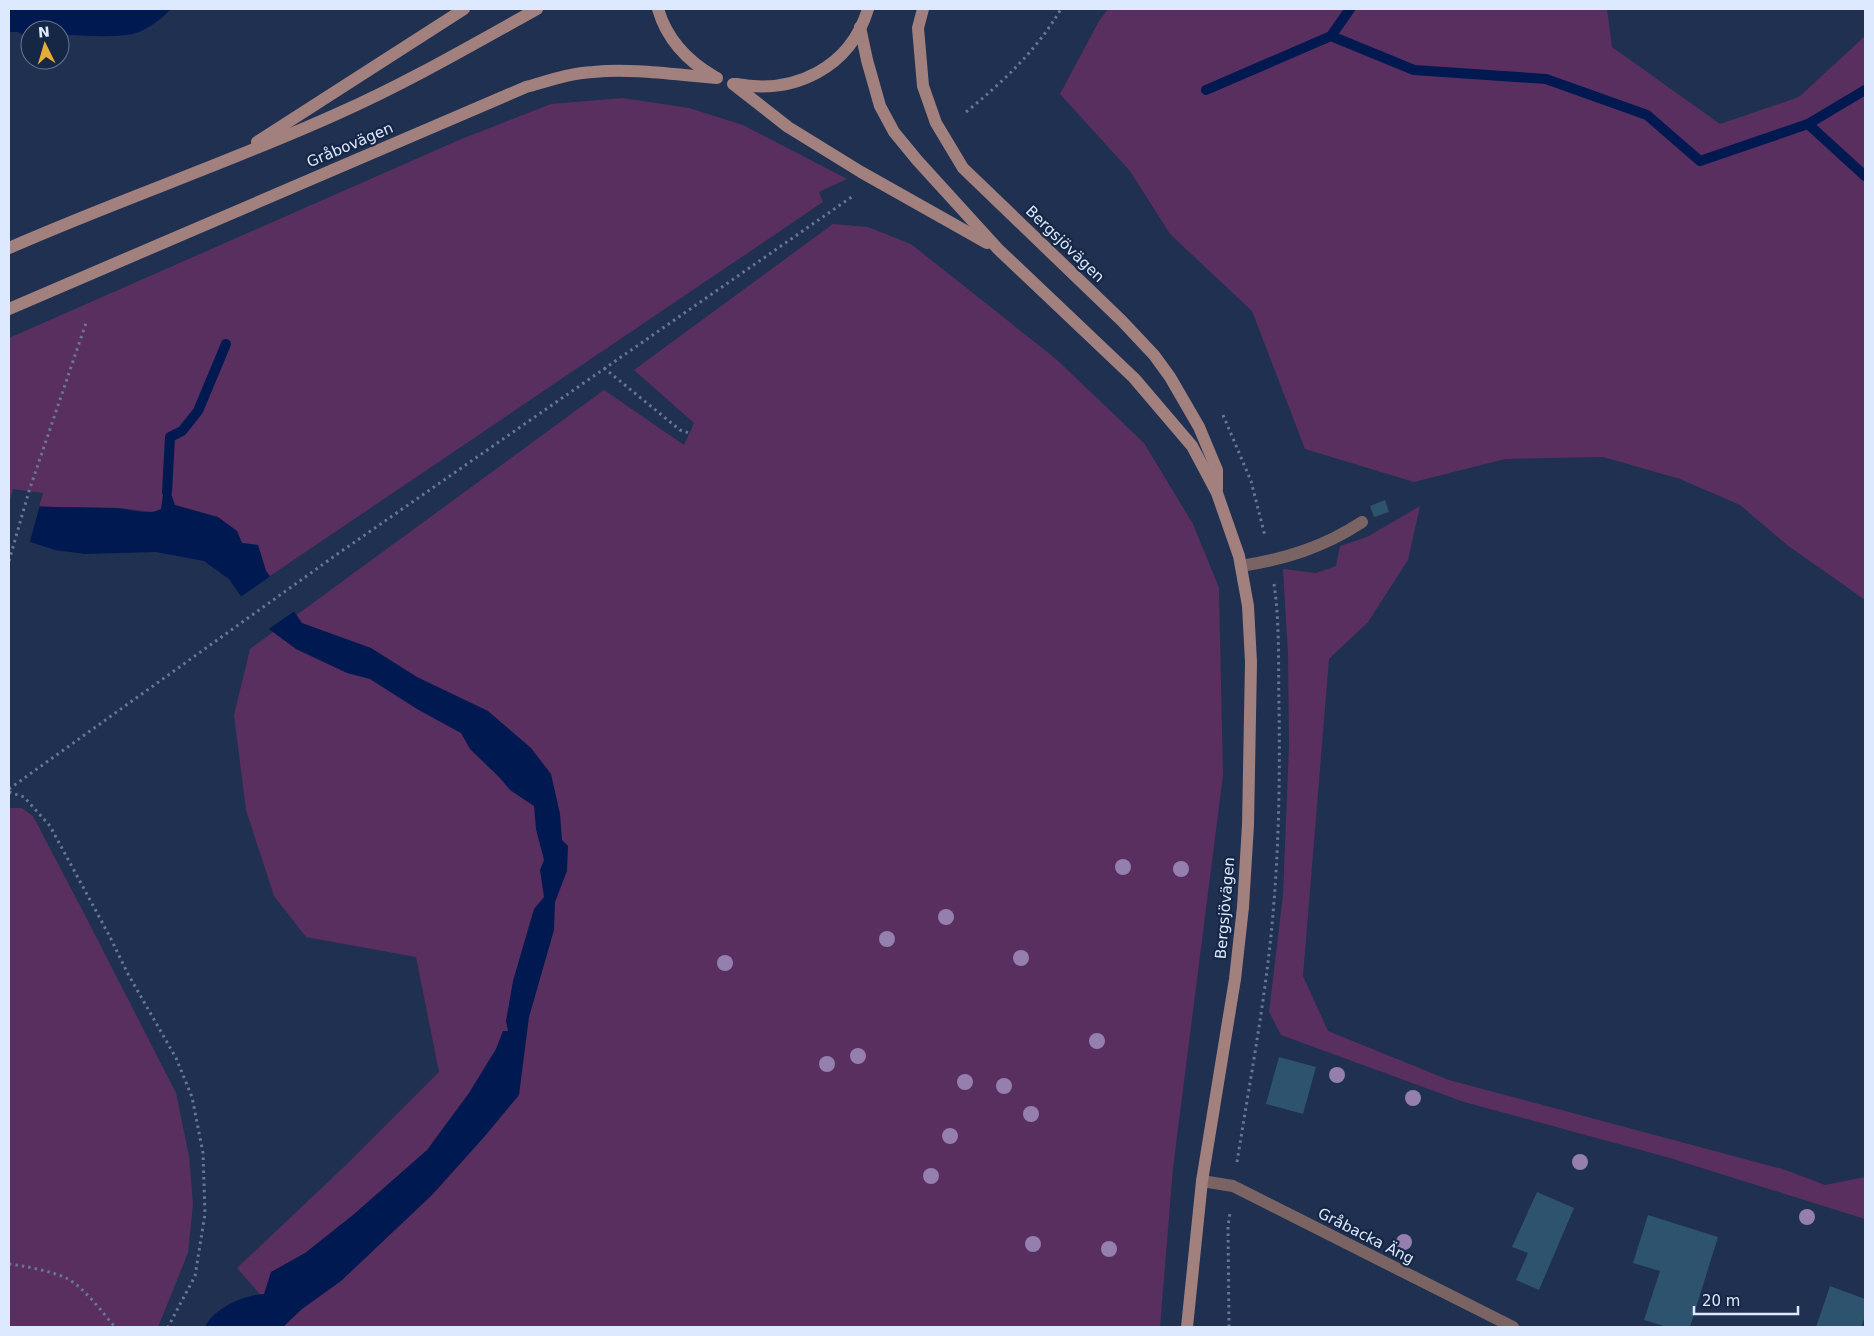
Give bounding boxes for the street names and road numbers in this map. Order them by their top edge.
street label: Gråbovägen [304,119,396,171]
street label: Bergsjövägen [1022,202,1108,286]
street label: Bergsjövägen [1212,856,1238,960]
street label: Gråbacka Äng [1315,1203,1418,1268]

